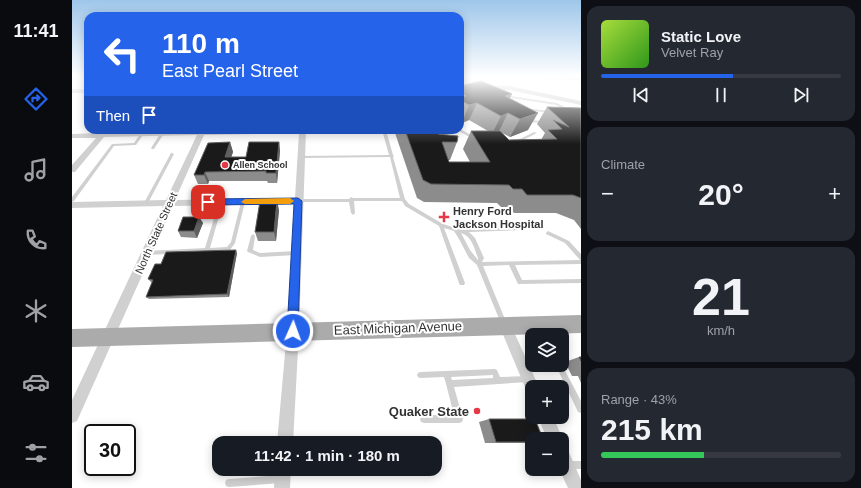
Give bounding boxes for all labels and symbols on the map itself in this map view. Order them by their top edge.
marker: Allen School [220,160,230,170]
place label: Allen School [233,160,288,170]
pin [191,185,225,219]
street label: North State Street [133,190,179,276]
place label: Henry Ford Jackson Hospital [453,205,543,230]
marker: Henry Ford Jackson Hospital [438,211,450,223]
position arrow [272,310,314,352]
street label: East Michigan Avenue [334,318,462,338]
place label: Quaker State [389,404,469,419]
marker: Quaker State [472,406,482,416]
speed limit sign: 30 [84,424,136,476]

